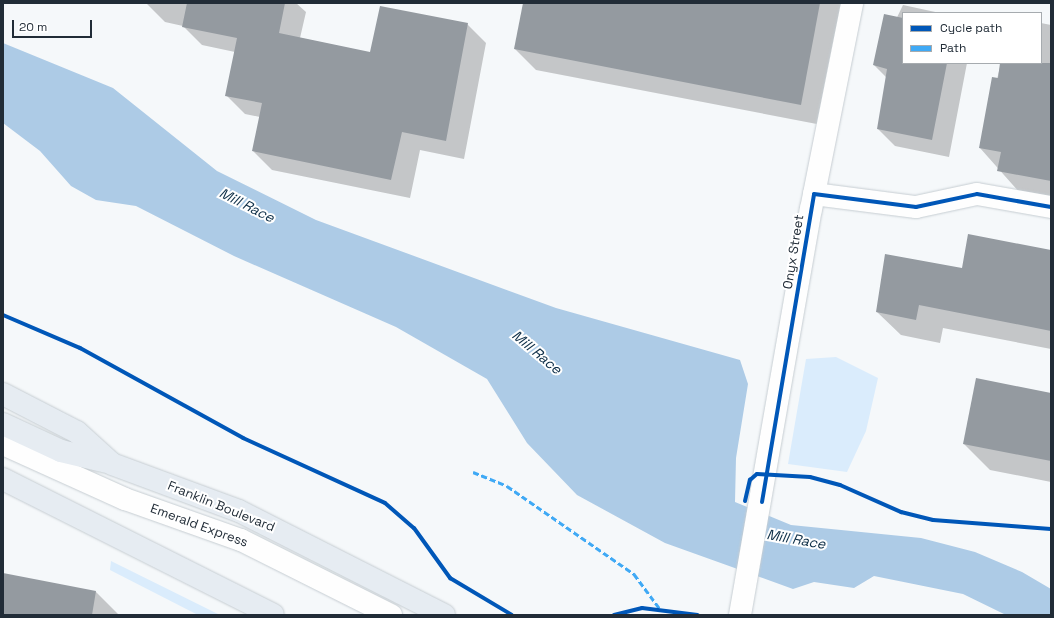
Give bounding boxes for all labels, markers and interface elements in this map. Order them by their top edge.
scale bar [14,12,94,38]
legend [902,12,1042,64]
text: 20 m [19,19,47,35]
text: Cycle path [940,20,1002,36]
text: Path [940,40,966,56]
water label: Mill Race [217,184,277,226]
street label: Onyx Street [780,214,808,290]
water label: Mill Race [509,326,565,378]
street label: Franklin Boulevard [165,478,277,536]
street label: Emerald Express [148,501,250,551]
water label: Mill Race [765,526,827,552]

